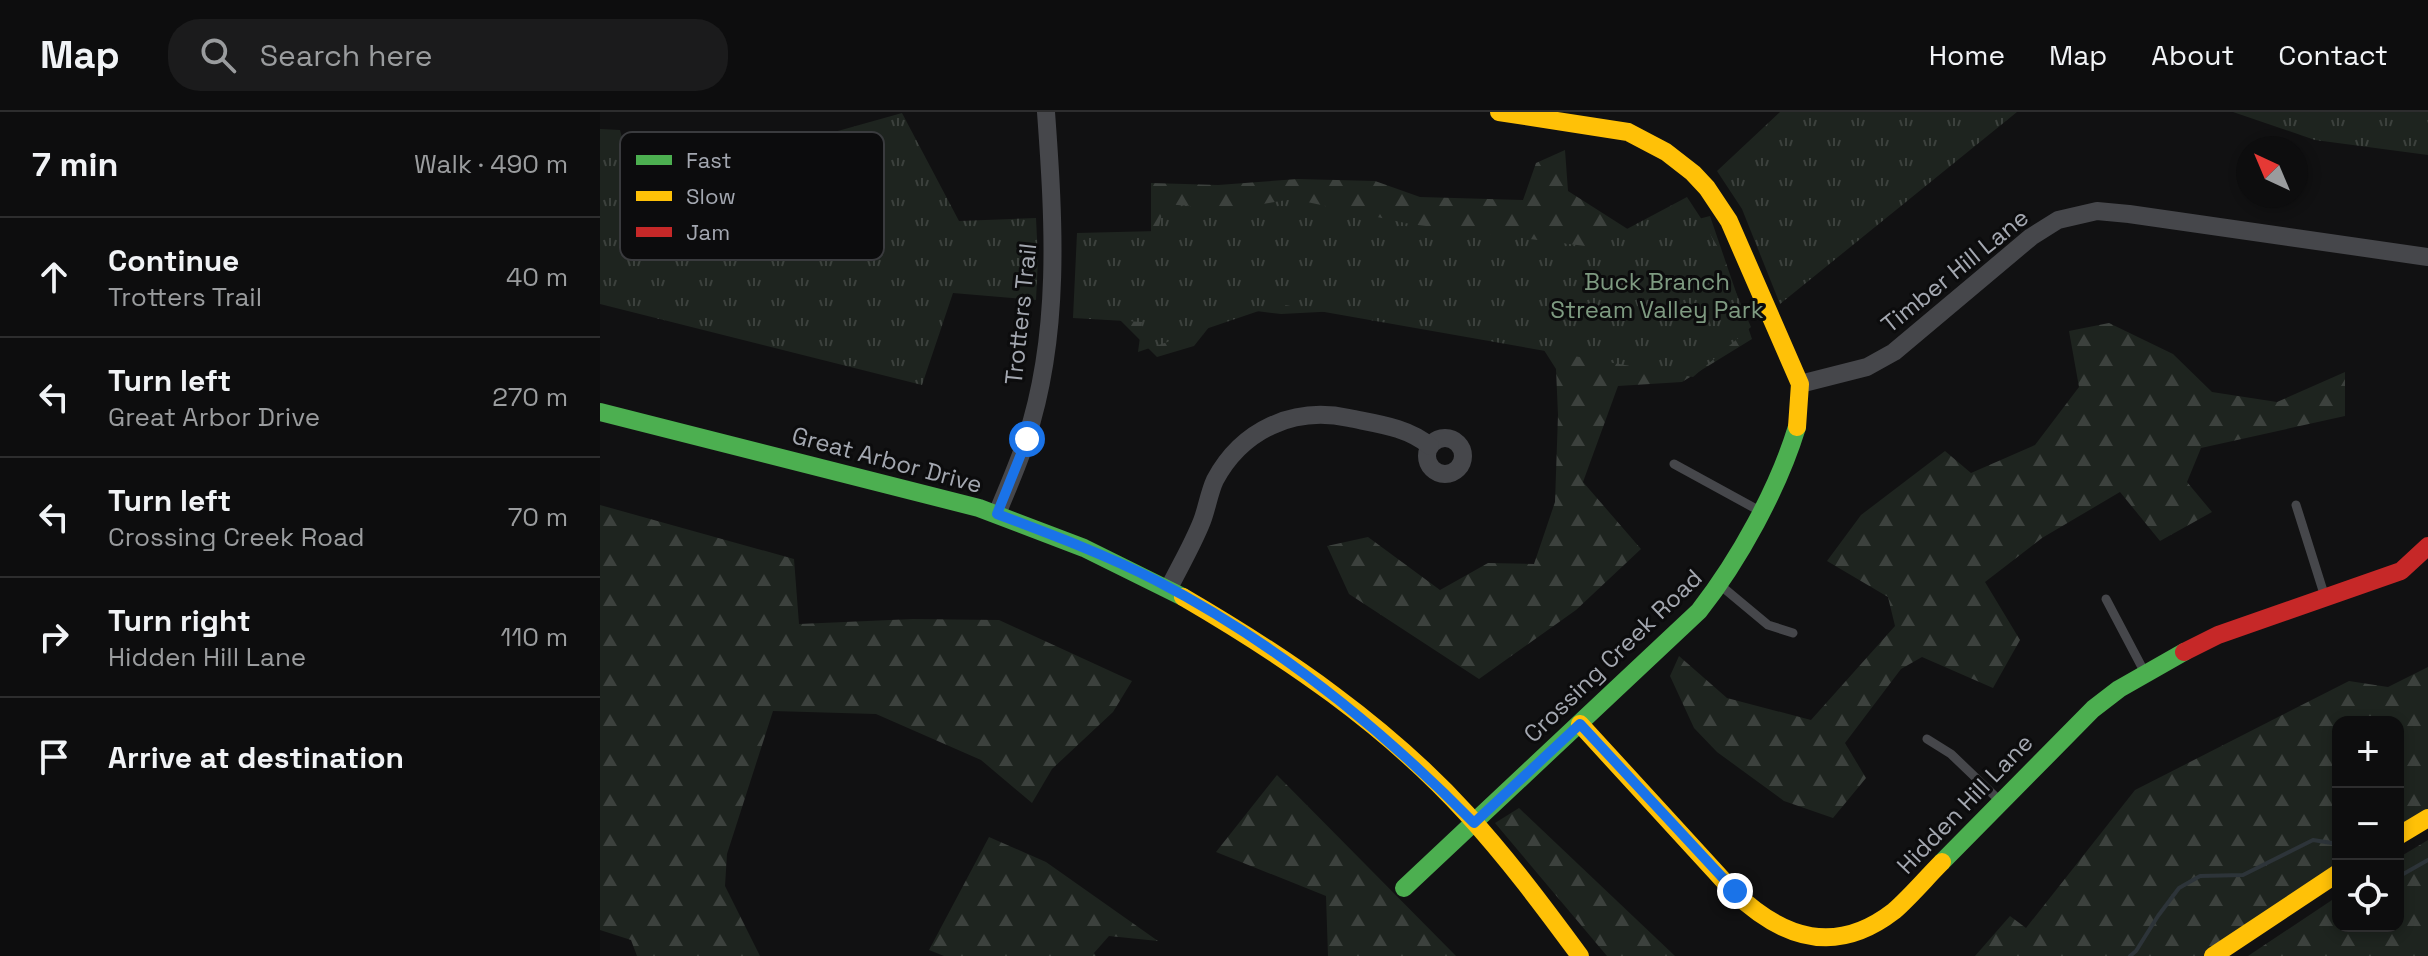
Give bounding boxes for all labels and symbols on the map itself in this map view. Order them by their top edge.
legend [620,132,884,260]
north arrow [2236,136,2308,208]
text: Fast [686,146,732,174]
text: Slow [686,182,736,210]
street label: Timber Hill Lane [1875,202,2035,340]
text: Jam [686,218,730,246]
street label: Trotters Trail [998,242,1043,386]
park label: Buck Branch Stream Valley Park [1550,266,1764,325]
street label: Great Arbor Drive [789,419,986,500]
route start [1009,421,1045,457]
street label: Crossing Creek Road [1517,562,1709,749]
street label: Hidden Hill Lane [1890,727,2039,880]
route end [1717,873,1753,909]

